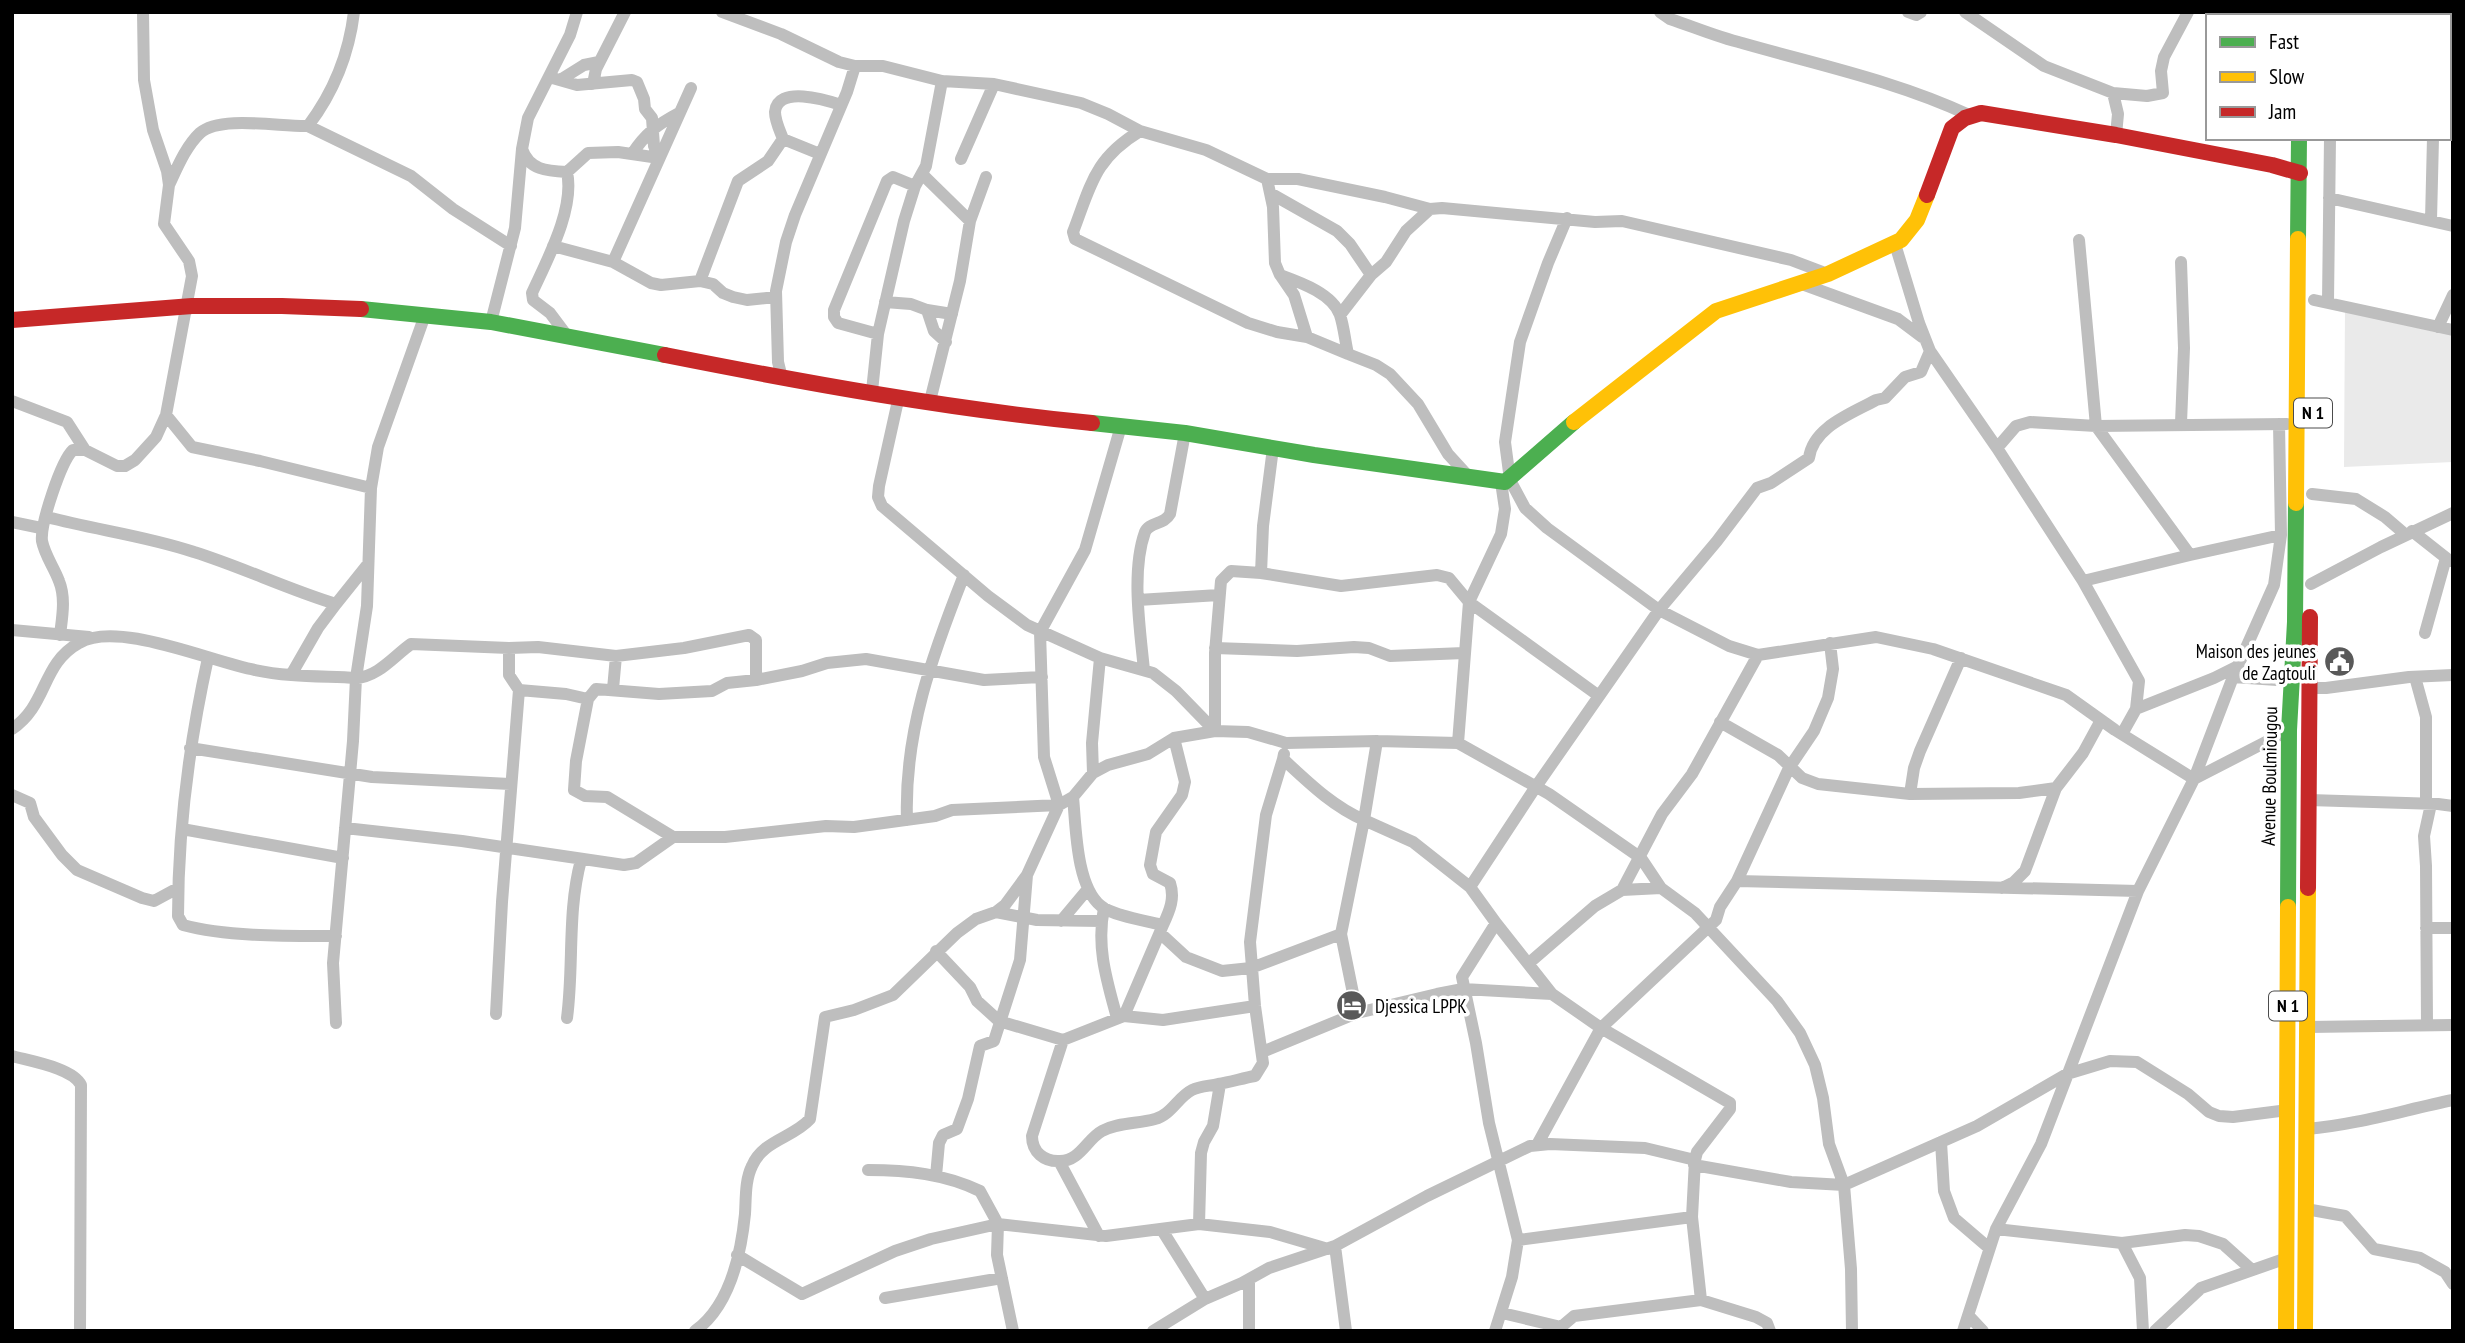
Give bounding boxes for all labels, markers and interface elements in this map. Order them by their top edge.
legend [2206,14,2451,140]
text: Fast [2269,28,2299,55]
text: Slow [2269,63,2305,90]
text: Jam [2268,98,2296,125]
road number: N 1 [2294,398,2332,428]
place label: Maison des jeunes de Zagtouli [2196,639,2316,685]
public building icon: Maison des jeunes de Zagtouli [2322,645,2356,679]
street label: Avenue Boulmiougou [2256,706,2282,846]
hotel icon: Djessica LPPK [1335,989,1369,1023]
road number: N 1 [2269,992,2307,1021]
place label: Djessica LPPK [1375,994,1467,1018]

